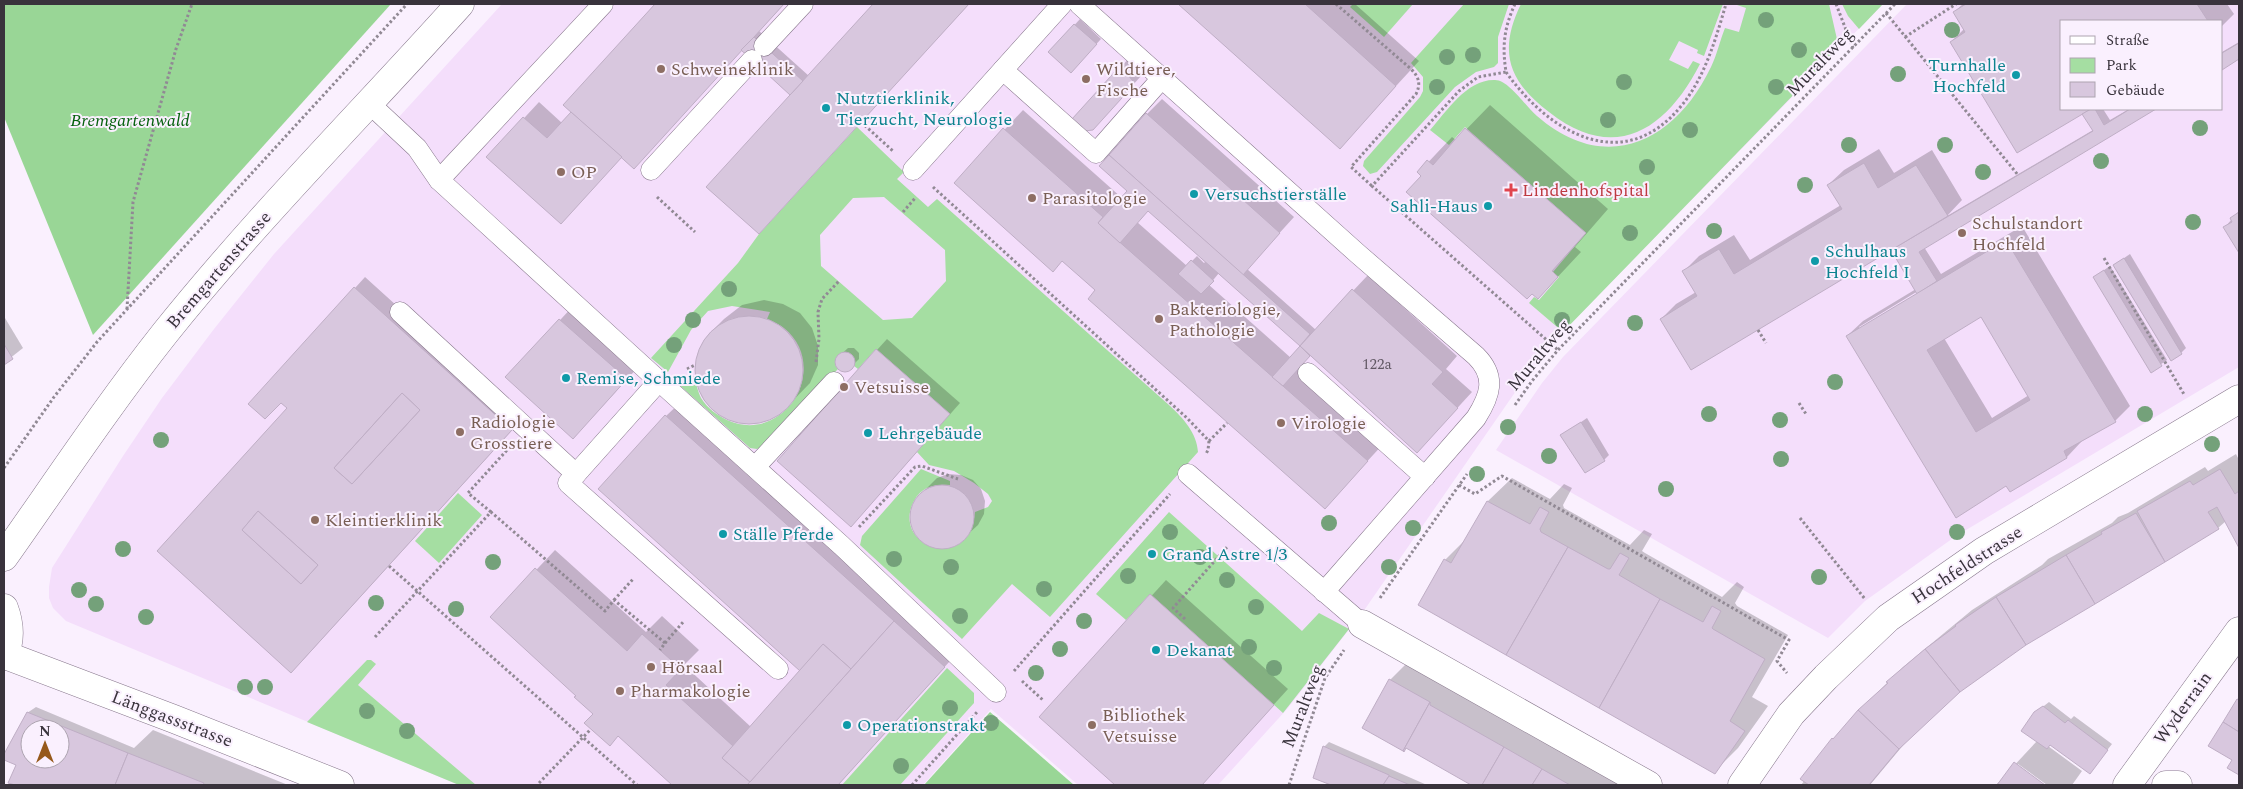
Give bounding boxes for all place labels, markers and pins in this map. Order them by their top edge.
place label: Turnhalle Hochfeld [1928,52,2006,100]
place label: Schweineklinik [671,56,794,83]
place label: Wildtiere, Fische [1096,56,1176,104]
marker: Schweineklinik [655,63,667,75]
marker: Turnhalle Hochfeld [2010,69,2022,81]
marker: Wildtiere, Fische [1080,73,1092,85]
place label: Nutztierklinik, Tierzucht, Neurologie [836,85,1012,133]
marker: Nutztierklinik, Tierzucht, Neurologie [820,102,832,114]
place label: OP [571,159,597,186]
marker: OP [555,166,567,178]
place label: Lindenhofspital [1522,177,1649,204]
place label: Versuchstierställe [1204,181,1347,208]
marker: Lindenhofspital [1504,183,1518,197]
place label: Parasitologie [1042,185,1147,212]
marker: Versuchstierställe [1188,188,1200,200]
marker: Parasitologie [1026,192,1038,204]
place label: Sahli-Haus [1390,193,1478,220]
marker: Sahli-Haus [1482,200,1494,212]
place label: Schulstandort Hochfeld [1972,210,2083,258]
marker: Schulstandort Hochfeld [1956,227,1968,239]
place label: Schulhaus Hochfeld I [1825,238,1910,286]
marker: Schulhaus Hochfeld I [1809,255,1821,267]
place label: Bakteriologie, Pathologie [1169,296,1281,344]
marker: Bakteriologie, Pathologie [1153,313,1165,325]
place label: Remise, Schmiede [576,365,721,392]
marker: Remise, Schmiede [560,372,572,384]
place label: Vetsuisse [854,374,929,401]
marker: Vetsuisse [838,381,850,393]
place label: Radiologie Grosstiere [470,409,555,457]
place label: Virologie [1291,410,1366,437]
marker: Virologie [1275,417,1287,429]
place label: Lehrgebäude [878,420,982,447]
marker: Radiologie Grosstiere [454,426,466,438]
marker: Lehrgebäude [862,427,874,439]
place label: Kleintierklinik [325,507,442,534]
marker: Kleintierklinik [309,514,321,526]
place label: Ställe Pferde [733,521,834,548]
marker: Ställe Pferde [717,528,729,540]
place label: Grand Astre 1/3 [1162,541,1287,568]
marker: Grand Astre 1/3 [1146,548,1158,560]
place label: Dekanat [1166,637,1233,664]
marker: Dekanat [1150,644,1162,656]
place label: Hörsaal [661,654,723,681]
marker: Hörsaal [645,661,657,673]
place label: Pharmakologie [630,678,751,705]
marker: Pharmakologie [614,685,626,697]
place label: Bibliothek Vetsuisse [1102,702,1186,750]
place label: Operationstrakt [857,712,985,739]
marker: Operationstrakt [841,719,853,731]
marker: Bibliothek Vetsuisse [1086,719,1098,731]

